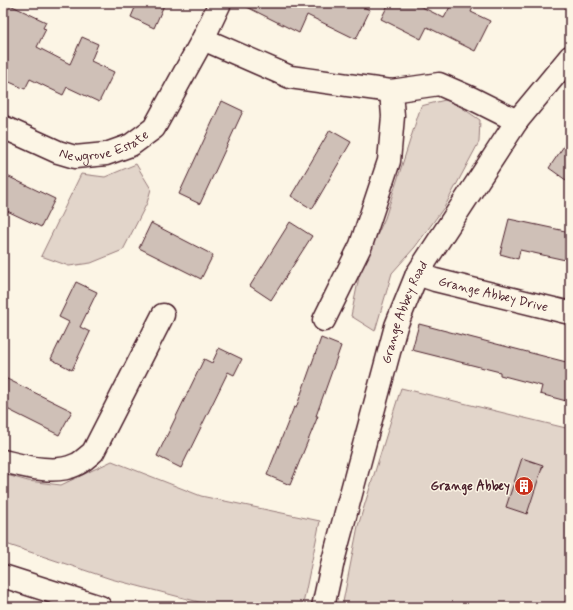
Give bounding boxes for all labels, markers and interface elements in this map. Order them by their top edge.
street label: Newgrove Estate [57,126,152,166]
street label: Grange Abbey Road [378,258,432,366]
street label: Grange Abbey Drive [437,273,550,316]
building icon: Grange Abbey [513,475,535,497]
place label: Grange Abbey [431,478,510,496]

